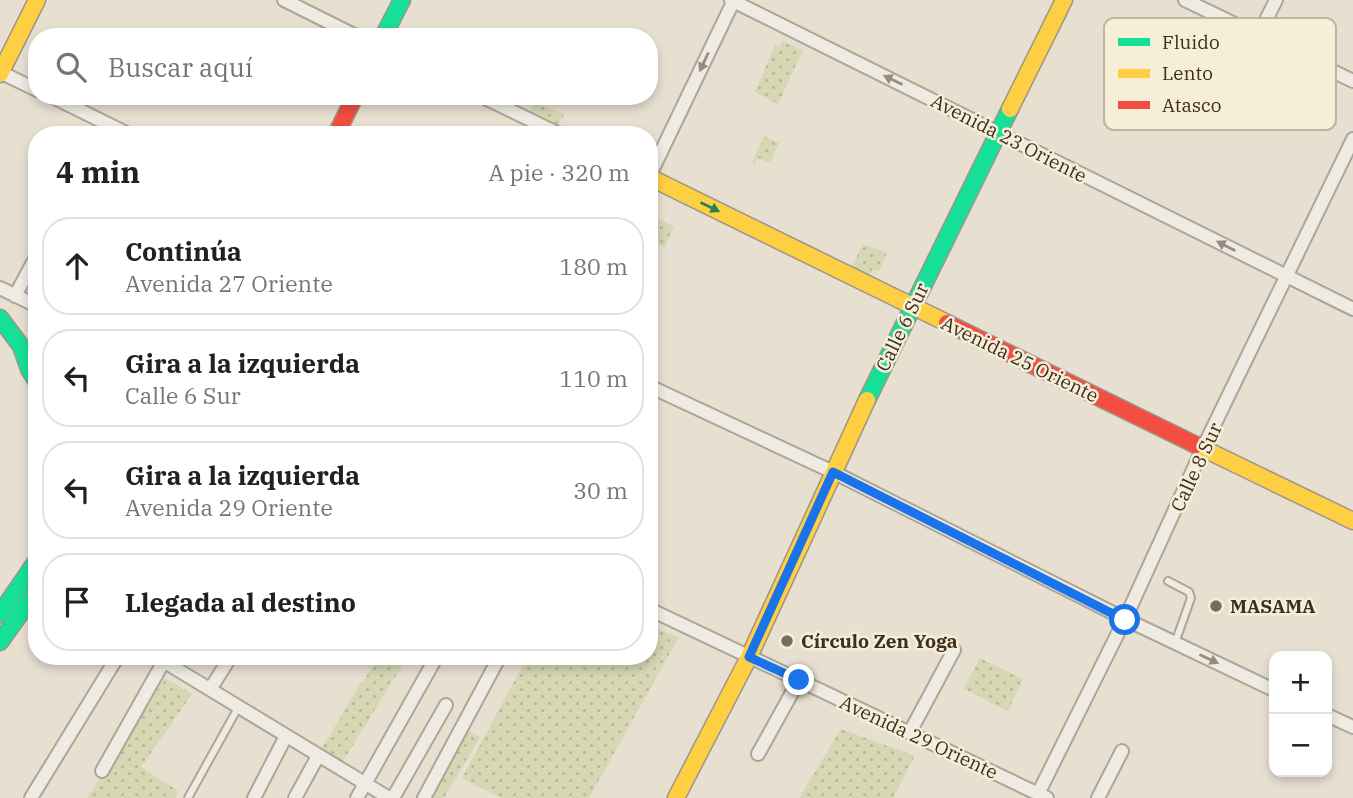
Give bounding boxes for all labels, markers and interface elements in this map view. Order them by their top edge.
legend [1104,18,1336,130]
search box [28,28,658,105]
text: Fluido [1162,30,1220,54]
icon: search [52,48,90,86]
text: Buscar aquí [108,50,253,84]
one-way arrow [699,52,710,72]
text: Lento [1162,61,1213,85]
one-way arrow [883,74,903,85]
street label: Avenida 23 Oriente [927,88,1091,188]
text: Atasco [1162,93,1221,117]
text: 4 min [56,152,140,191]
text: A pie · 320 m [488,157,630,187]
one-way arrow [700,202,720,213]
text: Continúa [125,234,242,268]
one-way arrow [1216,241,1236,252]
icon: ahead [58,247,96,285]
text: 180 m [559,251,628,281]
text: Avenida 27 Oriente [125,268,333,298]
street label: Calle 6 Sur [870,278,934,375]
street label: Avenida 25 Oriente [938,311,1102,407]
text: Gira a la izquierda [125,346,360,380]
icon: left [58,359,96,397]
text: 110 m [559,363,628,393]
text: Calle 6 Sur [125,380,241,410]
street label: Calle 8 Sur [1165,418,1227,515]
text: Gira a la izquierda [125,458,360,492]
icon: left [58,471,96,509]
text: 30 m [573,475,628,505]
text: Avenida 29 Oriente [125,492,333,522]
icon: arrive [58,583,96,621]
text: Llegada al destino [125,585,356,619]
place label: MASAMA [1230,594,1316,618]
marker: MASAMA [1208,598,1224,614]
route start [1109,604,1140,635]
place label: Círculo Zen Yoga [801,629,958,653]
marker: Círculo Zen Yoga [779,633,795,649]
map controls [1269,651,1332,777]
button: + [1269,651,1332,714]
one-way arrow [1199,653,1219,665]
route end [783,664,814,695]
street label: Avenida 29 Oriente [836,690,1002,784]
button: − [1269,714,1332,777]

